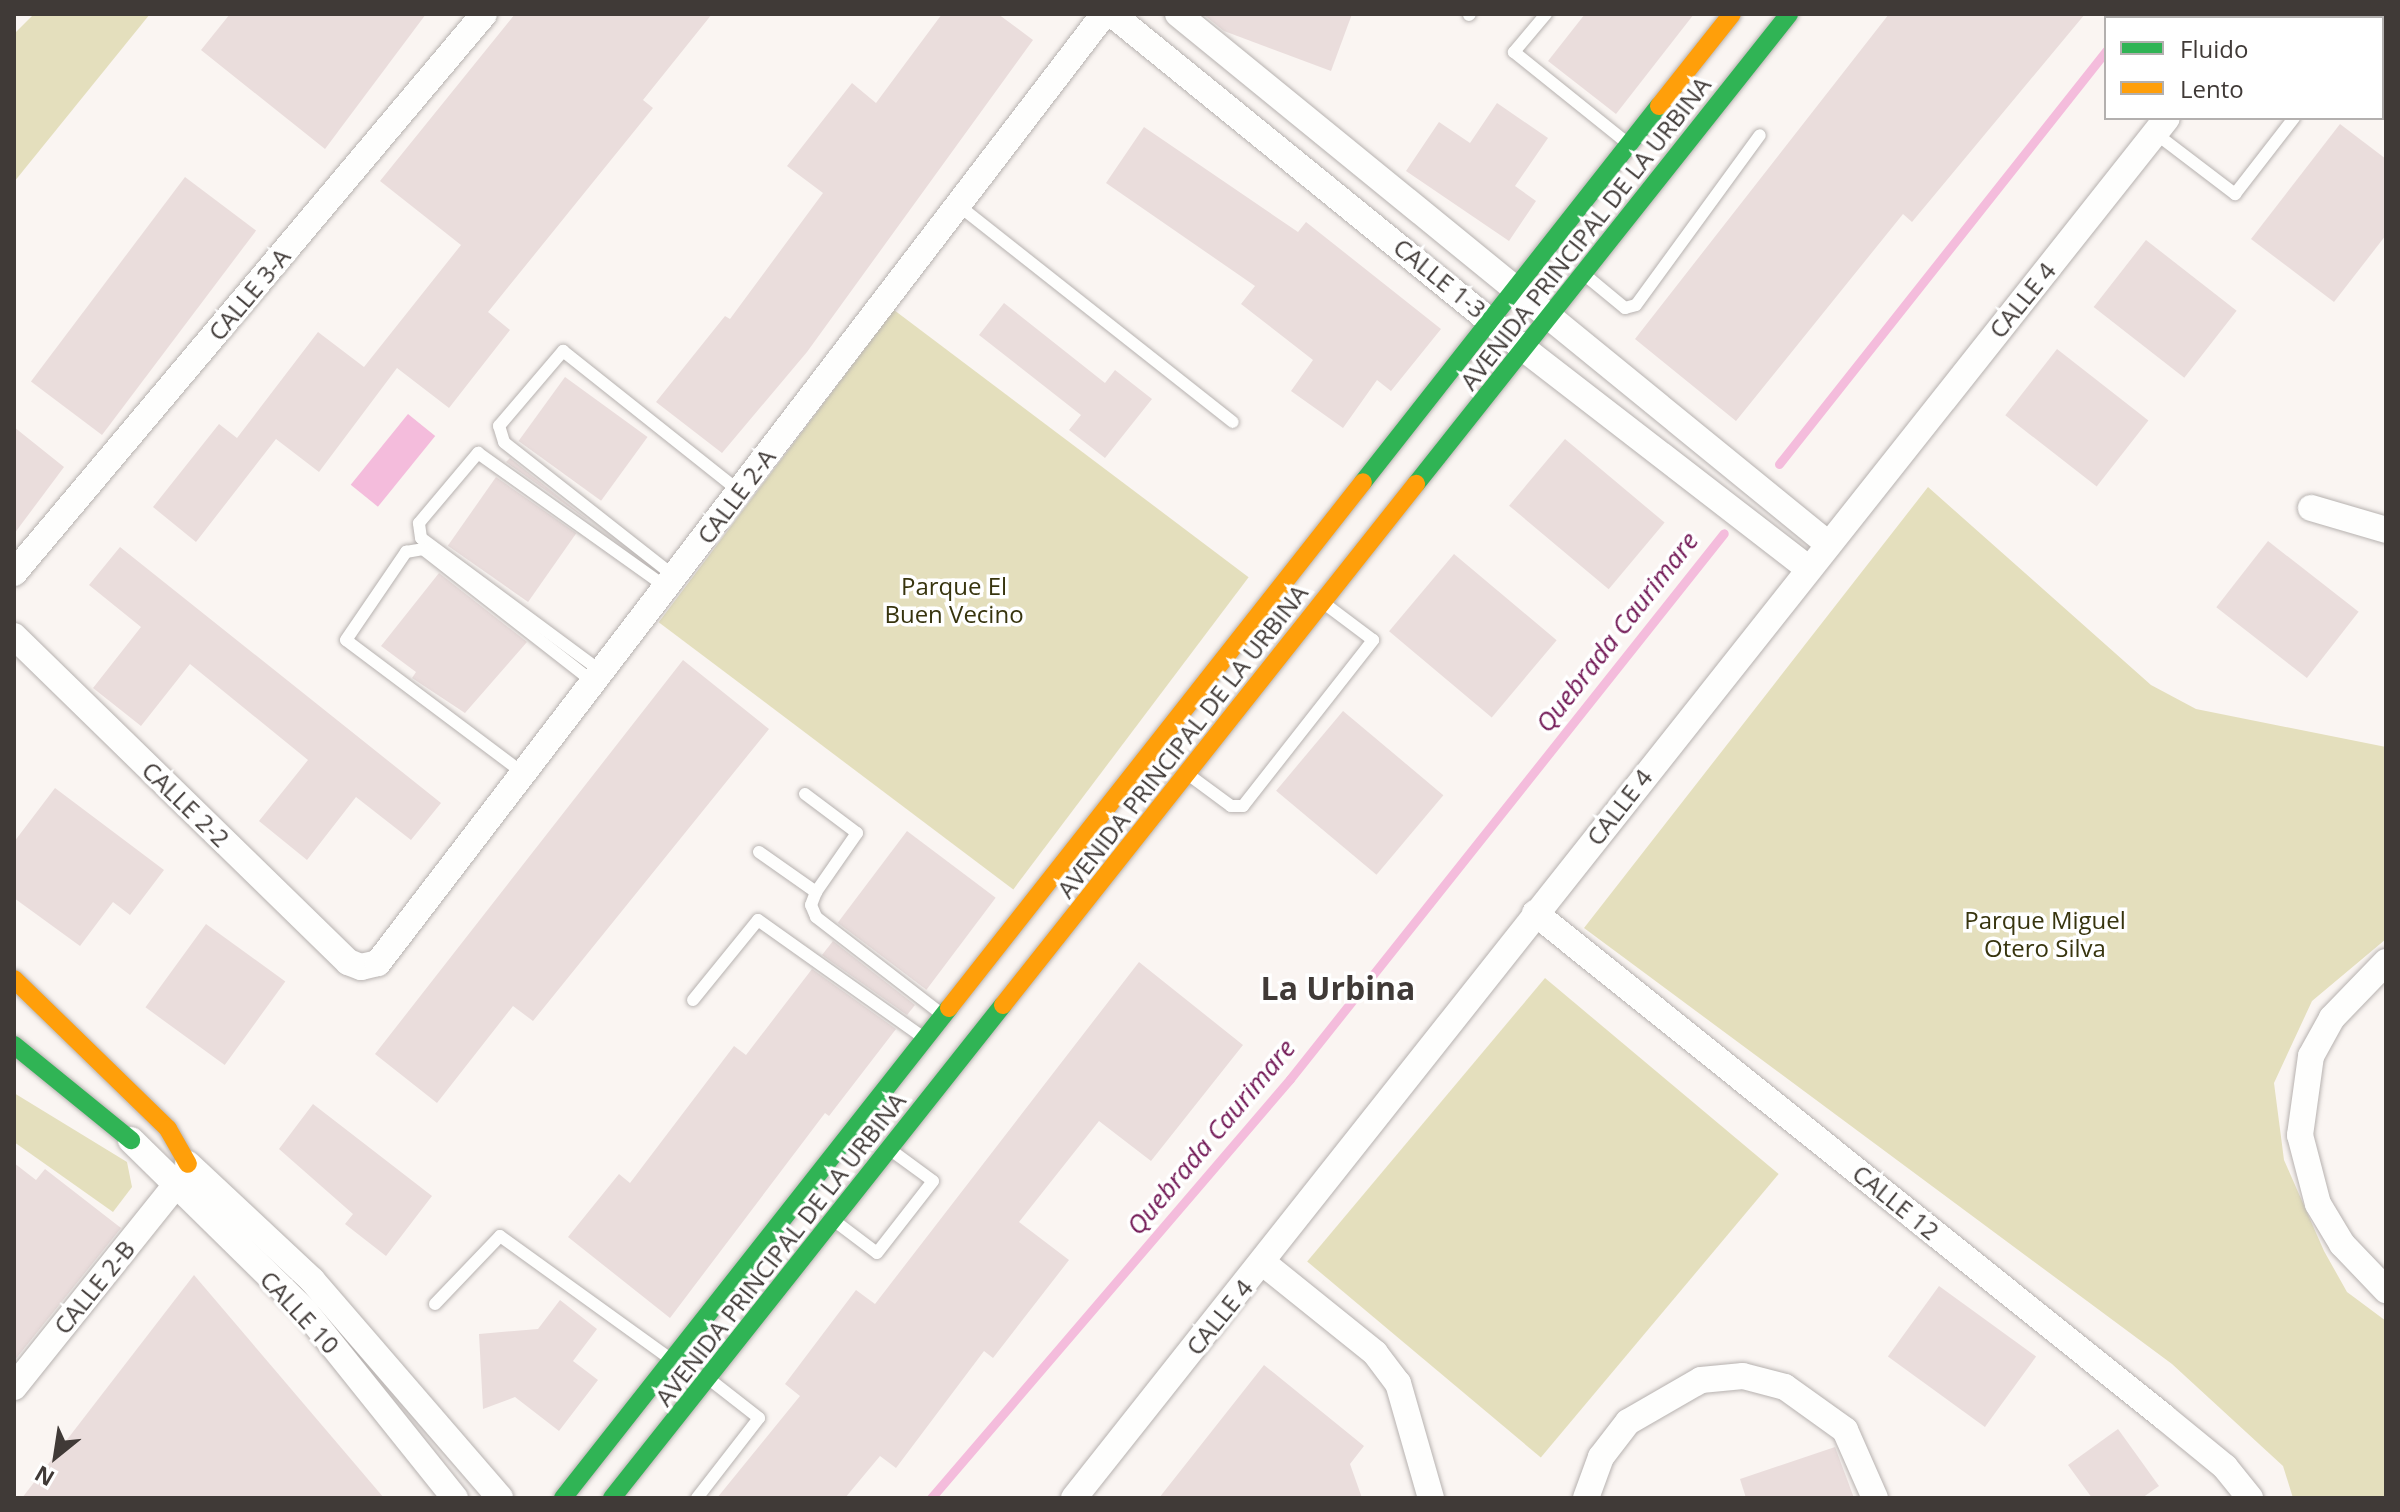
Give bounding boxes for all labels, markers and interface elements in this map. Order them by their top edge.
legend [2104,16,2384,120]
text: Fluido [2180,32,2248,65]
street label: AVENIDA PRINCIPAL DE LA URBINA [1454,71,1716,395]
text: Lento [2180,72,2244,105]
street label: CALLE 1-3 [1388,232,1492,324]
street label: CALLE 3-A [202,242,296,346]
street label: CALLE 4 [1983,256,2061,344]
street label: CALLE 2-A [691,443,781,549]
water label: Quebrada Caurimare [1529,526,1705,738]
park label: Parque El Buen Vecino [884,572,1024,628]
street label: AVENIDA PRINCIPAL DE LA URBINA [1051,579,1313,903]
street label: CALLE 2-2 [136,755,236,853]
street label: CALLE 4 [1580,763,1658,851]
park label: Parque Miguel Otero Silva [1964,906,2126,962]
district label: La Urbina [1261,969,1415,1007]
water label: Quebrada Caurimare [1120,1033,1302,1241]
street label: AVENIDA PRINCIPAL DE LA URBINA [649,1087,911,1411]
street label: CALLE 12 [1847,1159,1945,1245]
street label: CALLE 2-B [48,1234,140,1340]
street label: CALLE 10 [255,1265,345,1359]
street label: CALLE 4 [1180,1273,1258,1361]
north arrow [16,1416,96,1496]
text: N [29,1459,59,1494]

